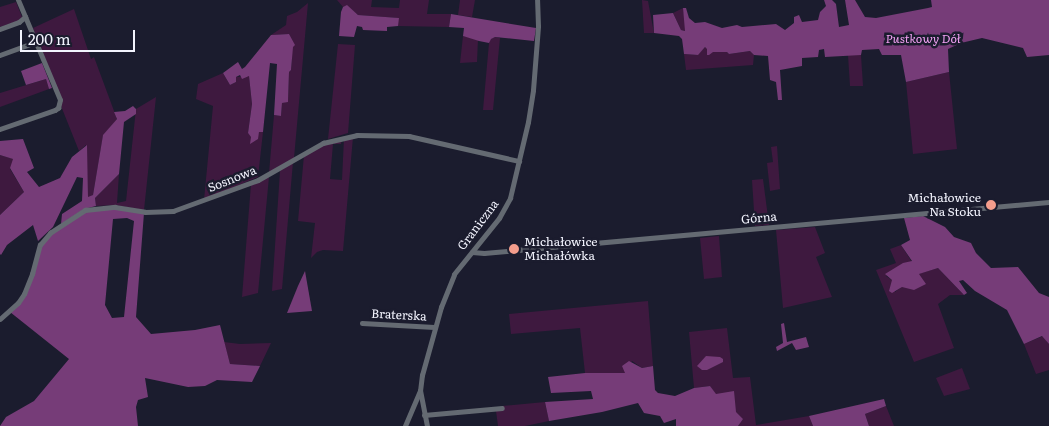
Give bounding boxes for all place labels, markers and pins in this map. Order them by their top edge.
place label: Michałowice Na Stoku [907,191,981,219]
marker: Michałowice Na Stoku [985,199,997,211]
place label: Michałowice Michałówka [524,235,598,263]
marker: Michałowice Michałówka [508,243,520,255]

